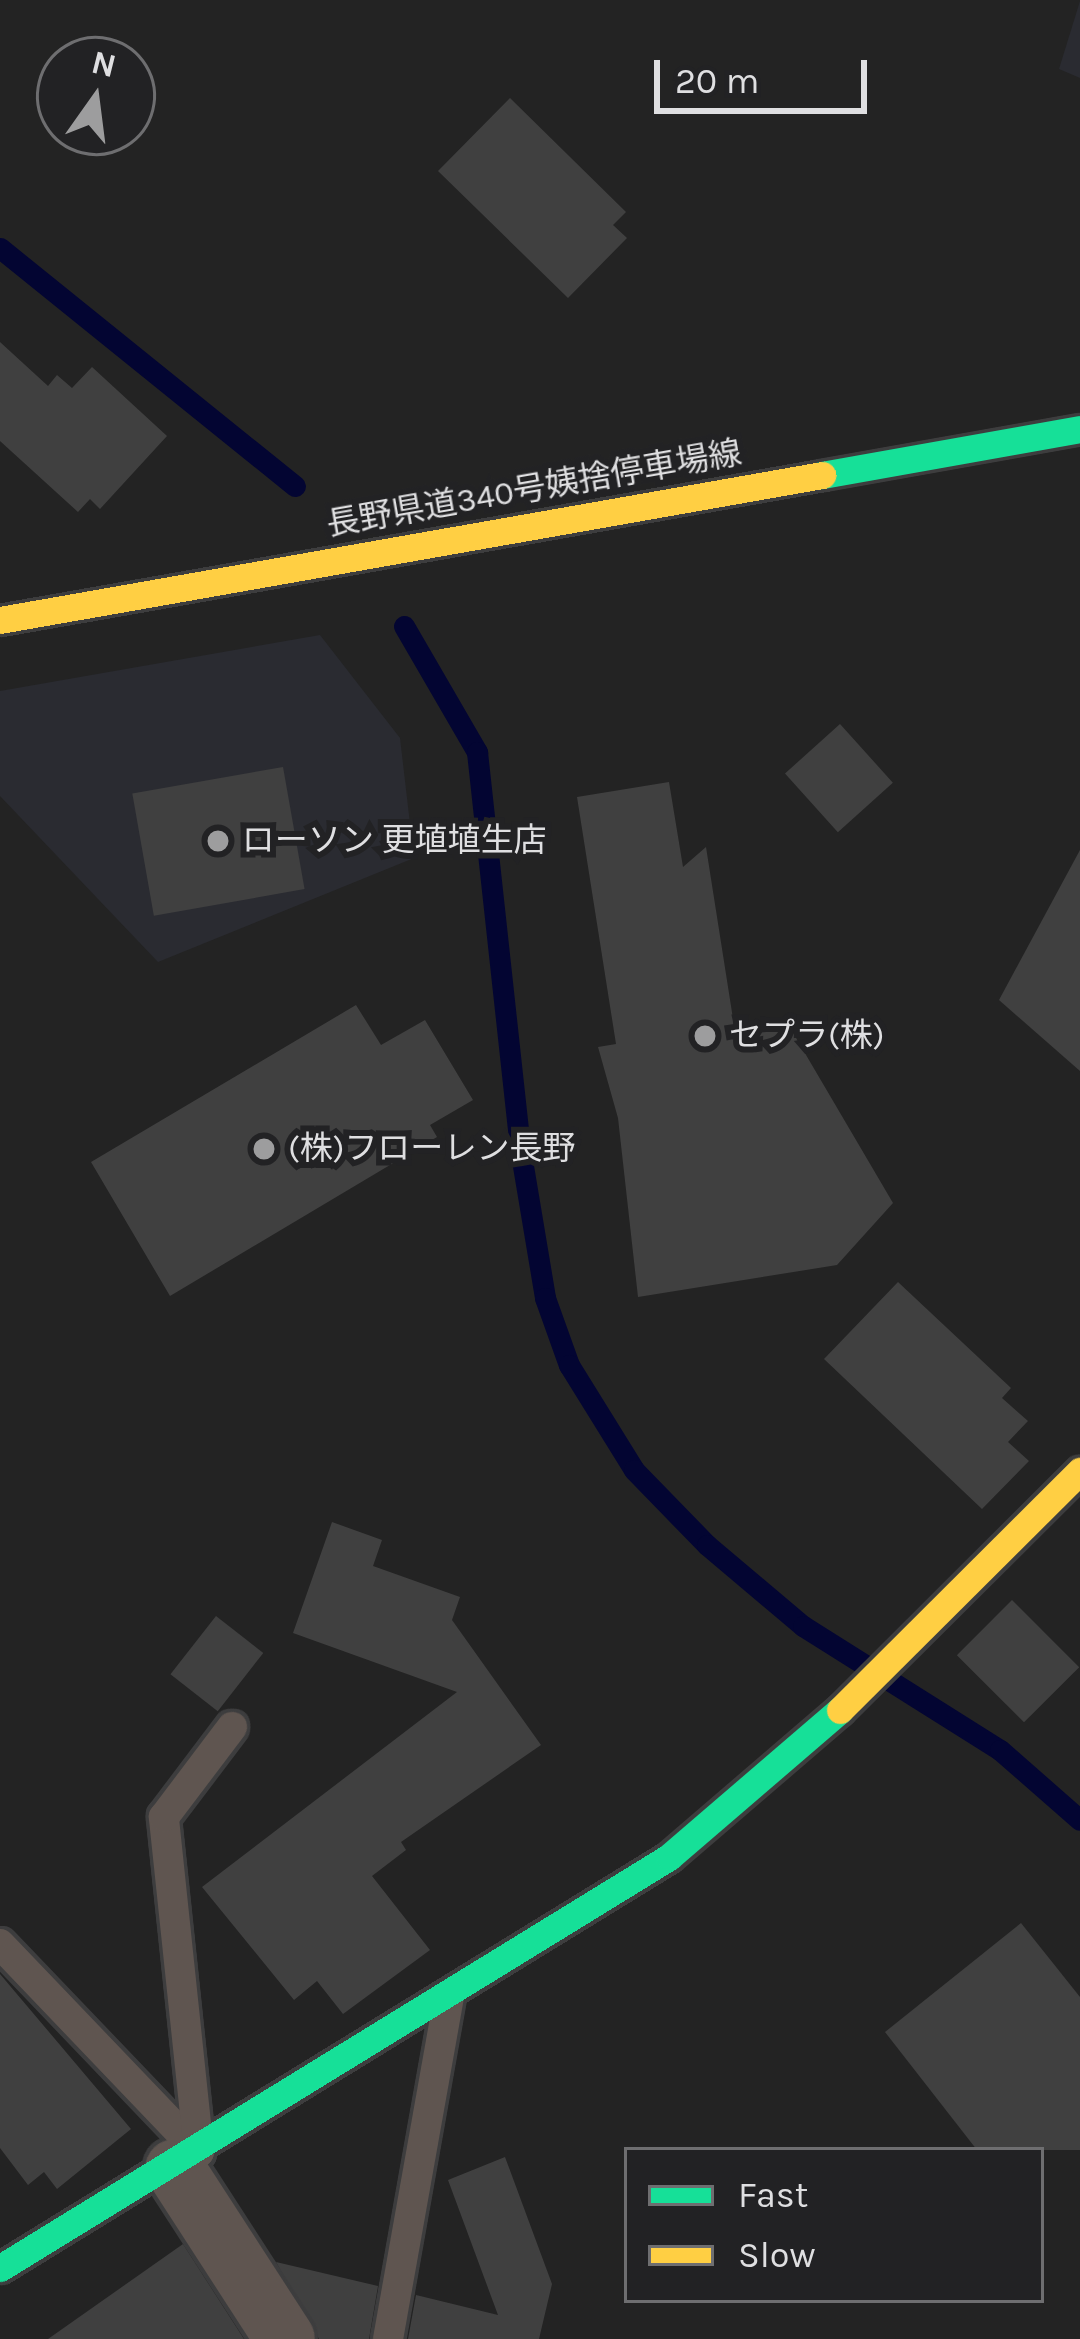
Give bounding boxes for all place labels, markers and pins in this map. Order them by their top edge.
place label: ローソン 更埴埴生店 [242,821,547,861]
marker: ローソン 更埴埴生店 [205,828,231,854]
place label: セプラ(株) [729,1016,884,1056]
marker: セプラ(株) [692,1023,718,1049]
place label: (株)フローレン長野 [288,1129,575,1169]
marker: (株)フローレン長野 [251,1136,277,1162]

